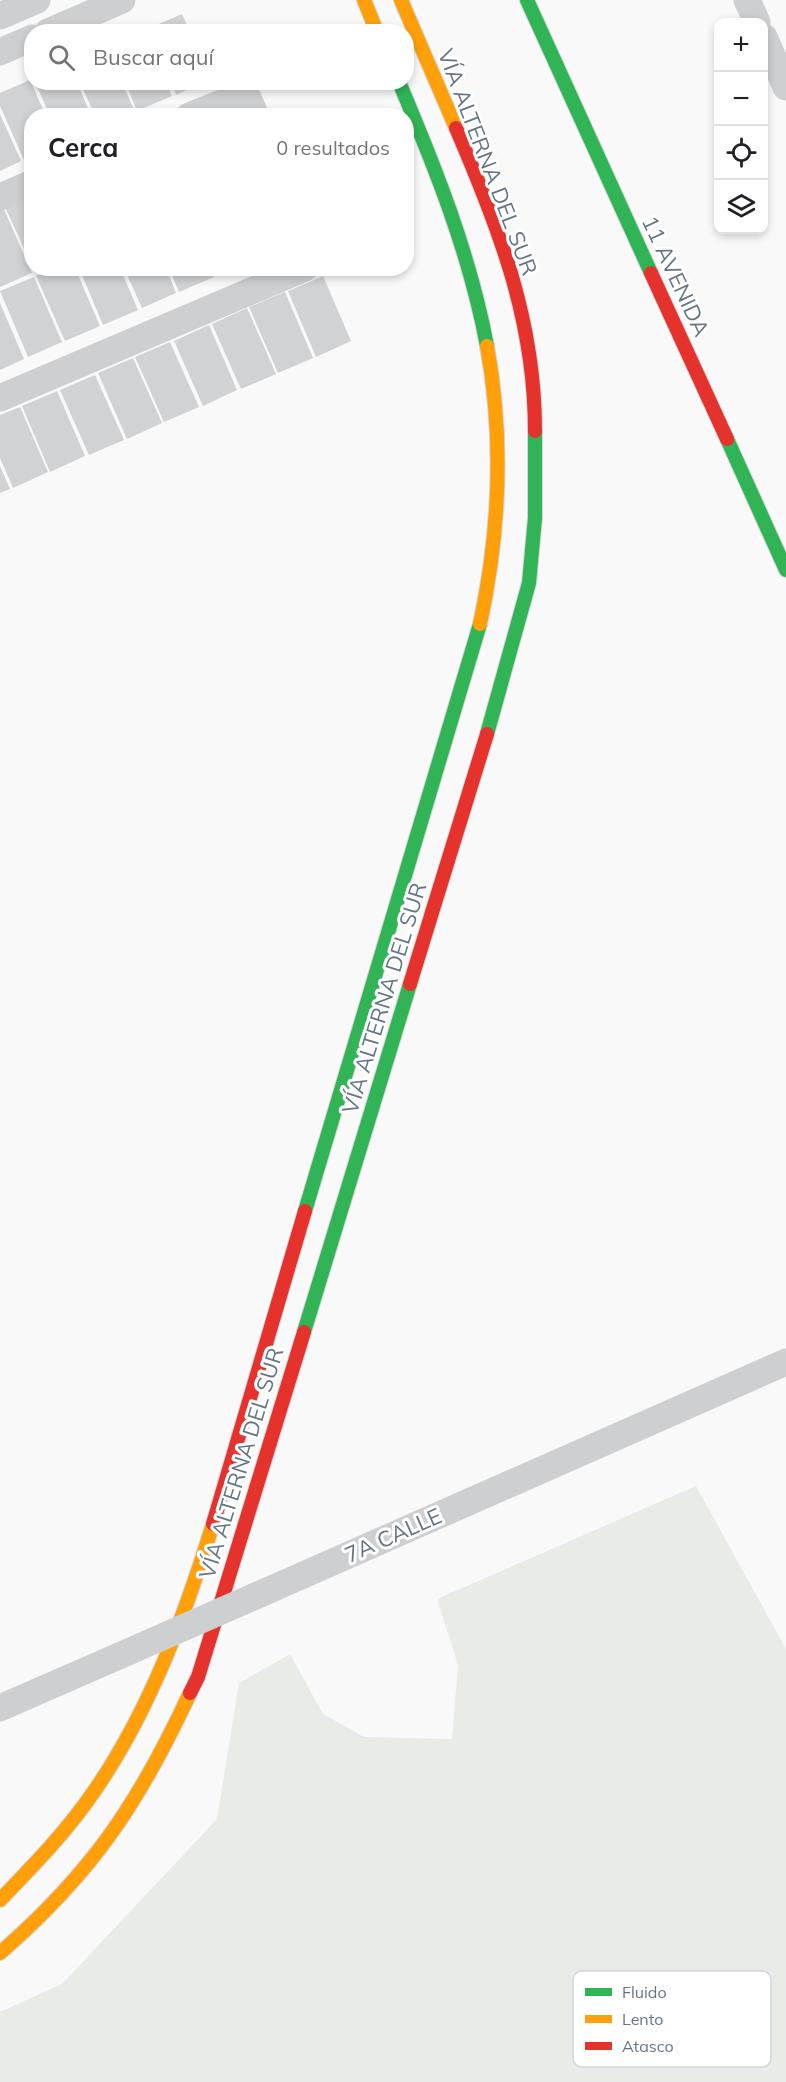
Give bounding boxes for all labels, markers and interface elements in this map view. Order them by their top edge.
map controls [714,18,768,234]
button: + [714,18,768,72]
search box [24,24,414,90]
icon: search [45,41,78,74]
text: Buscar aquí [93,43,214,71]
street label: VÍA ALTERNA DEL SUR [432,45,544,279]
button: − [714,72,768,126]
button: locate [714,126,768,180]
text: Cerca [48,131,118,164]
text: 0 resultados [276,135,390,160]
button: layers [714,180,768,234]
street label: 11 AVENIDA [636,211,716,341]
street label: VÍA ALTERNA DEL SUR [335,879,433,1117]
street label: VÍA ALTERNA DEL SUR [192,1344,290,1582]
street label: 7A CALLE [340,1501,446,1569]
legend [573,1971,771,2067]
text: Fluido [622,1982,667,2002]
text: Lento [622,2009,663,2029]
text: Atasco [622,2036,674,2056]

